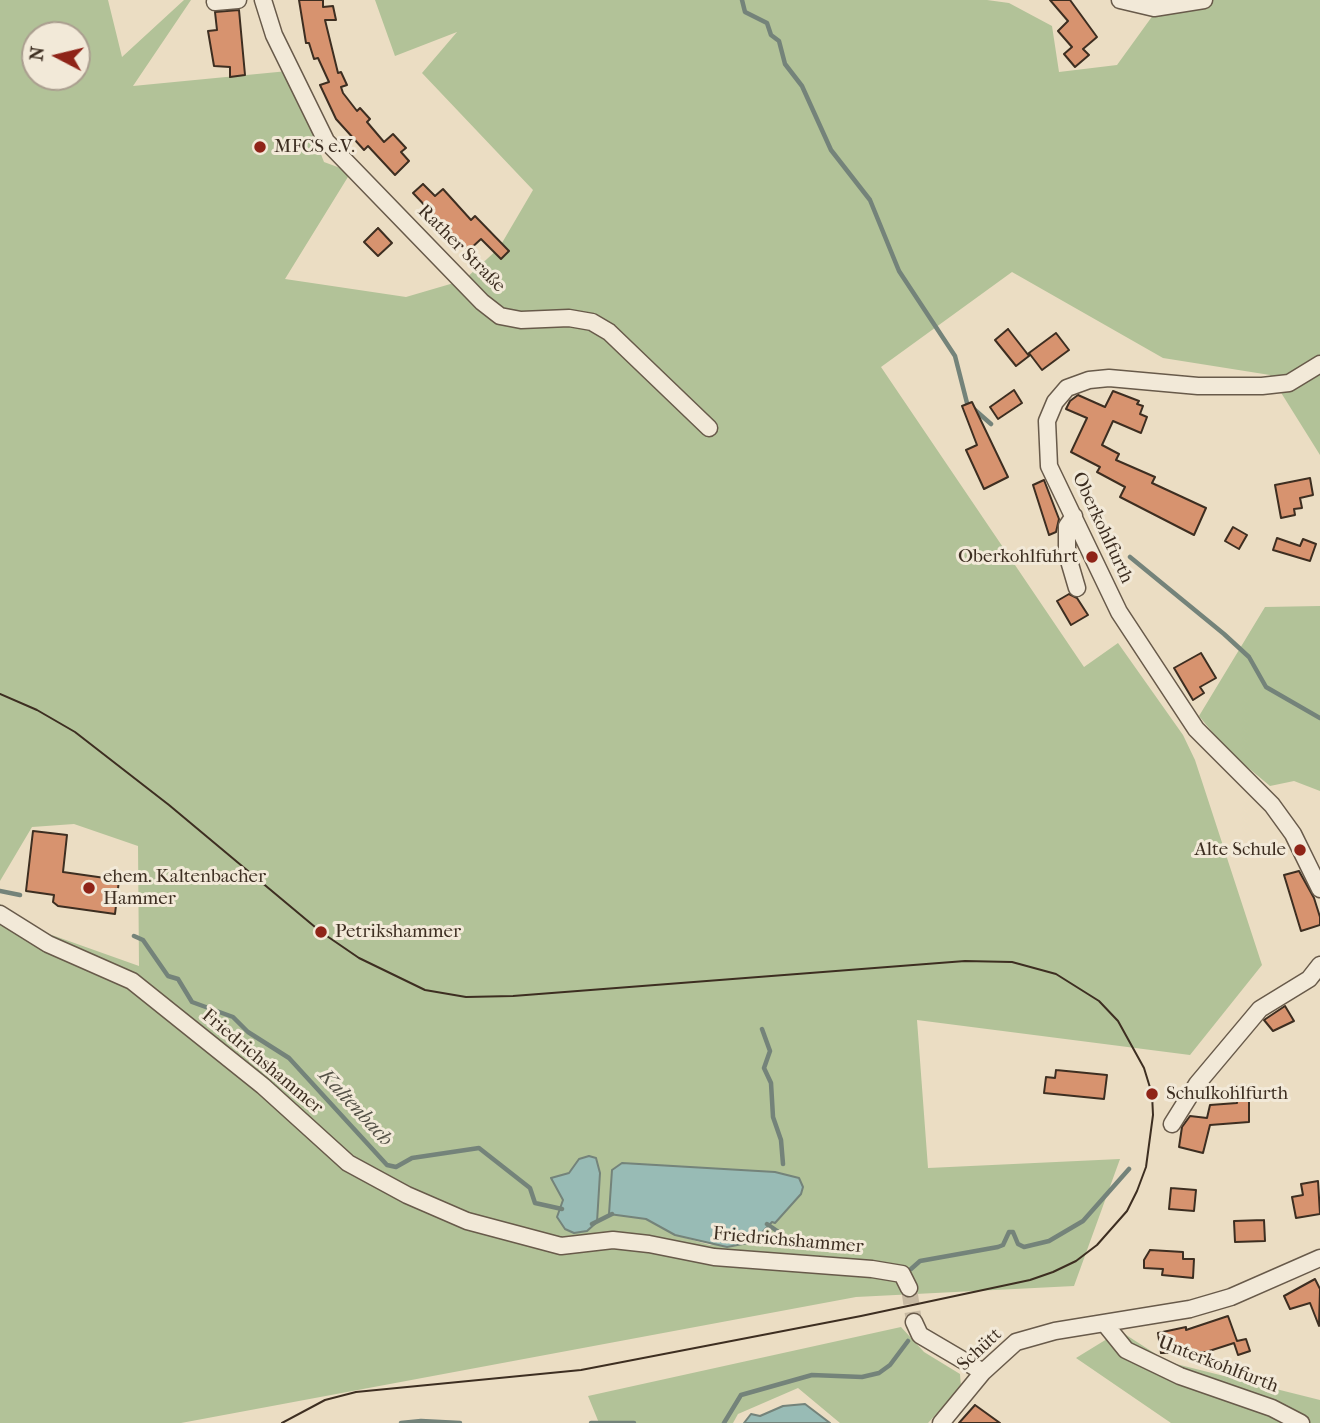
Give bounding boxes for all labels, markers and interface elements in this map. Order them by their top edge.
north arrow [21,21,91,91]
text: N [25,45,49,62]
place label: MFCS e.V. [274,136,355,158]
marker: MFCS e.V. [252,139,268,155]
street label: Rather Straße [412,200,510,298]
street label: Oberkohlfurth [1066,469,1138,587]
place label: Oberkohlfuhrt [958,546,1078,568]
marker: Oberkohlfuhrt [1084,549,1100,565]
place label: Alte Schule [1194,839,1286,861]
marker: Alte Schule [1292,842,1308,858]
place label: ehem. Kaltenbacher Hammer [103,866,266,910]
marker: ehem. Kaltenbacher Hammer [81,880,97,896]
place label: Petrikshammer [335,921,461,943]
marker: Petrikshammer [313,924,329,940]
street label: Friedrichshammer [197,1005,327,1119]
water label: Kaltenbach [313,1064,397,1152]
place label: Schulkohlfurth [1166,1083,1288,1105]
marker: Schulkohlfurth [1144,1086,1160,1102]
street label: Friedrichshammer [712,1223,864,1259]
street label: Schütt [953,1324,1007,1376]
street label: Unterkohlfurth [1154,1332,1282,1398]

